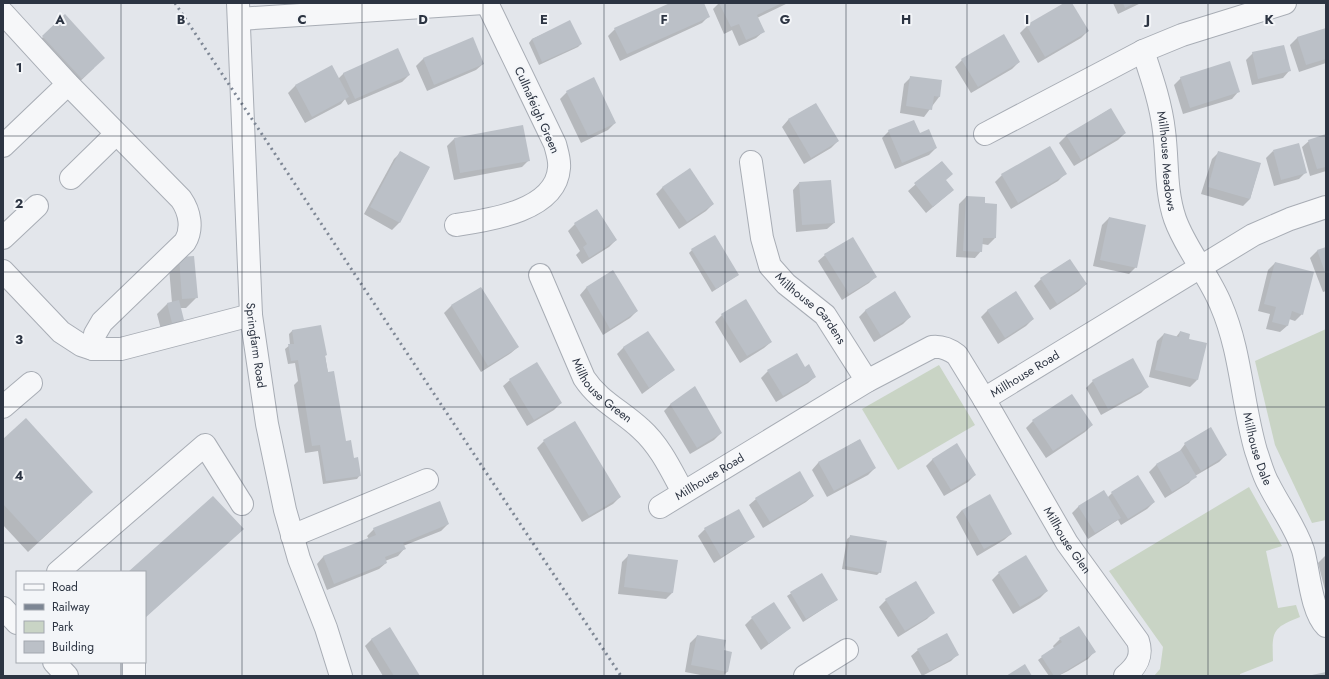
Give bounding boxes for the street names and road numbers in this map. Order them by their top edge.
street label: Cullnafeigh Green [510,64,564,156]
street label: Millhouse Meadows [1152,110,1181,213]
street label: Millhouse Gardens [771,268,850,348]
street label: Springfarm Road [241,302,271,389]
street label: Millhouse Road [987,346,1063,402]
street label: Millhouse Green [567,355,636,427]
street label: Millhouse Dale [1238,411,1277,488]
street label: Millhouse Road [671,449,748,505]
street label: Millhouse Glen [1039,503,1096,578]

